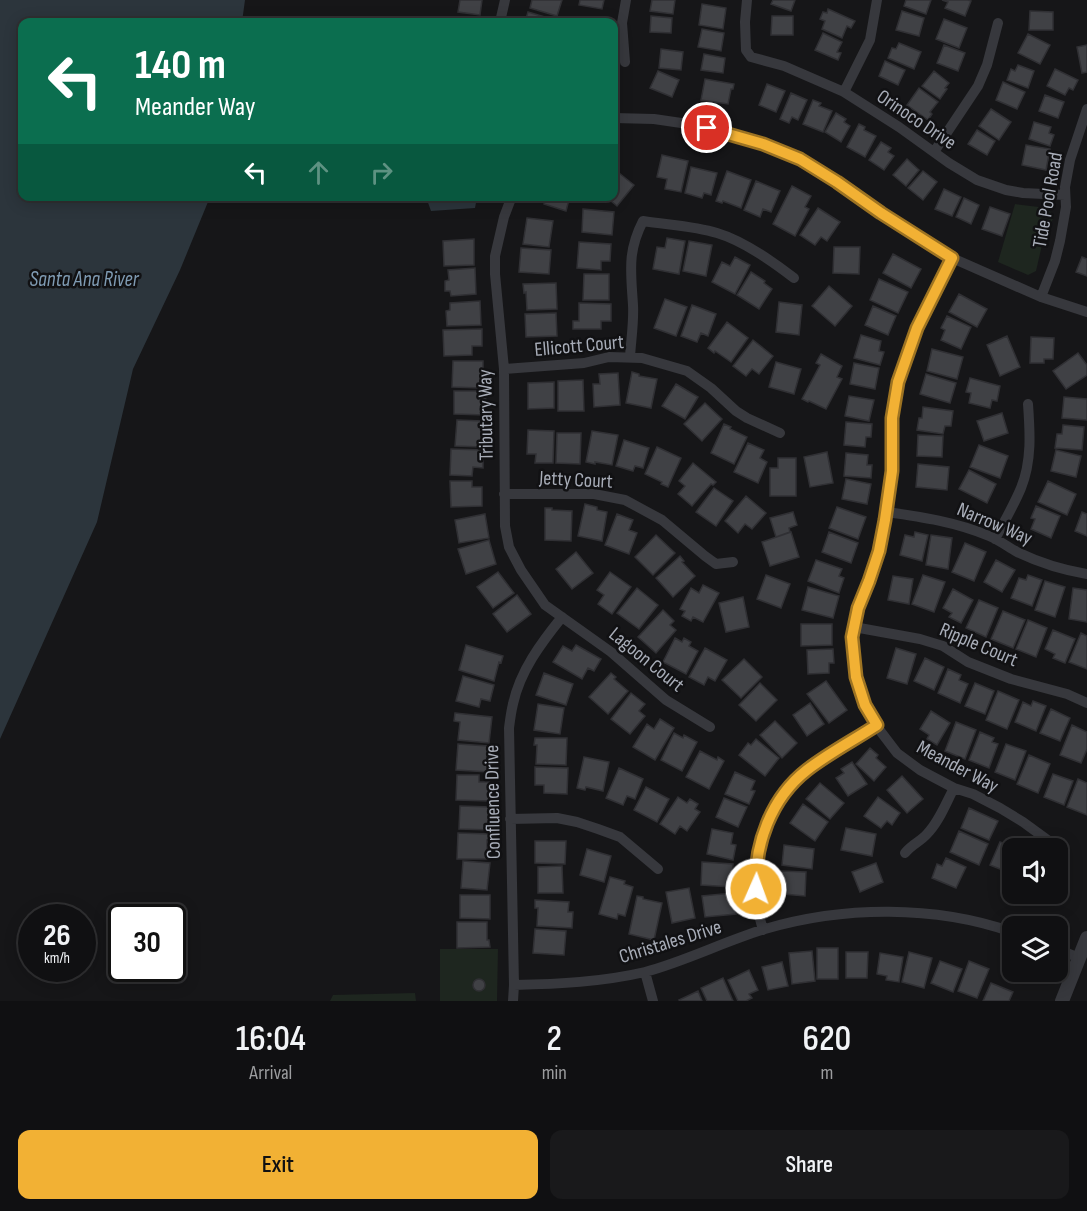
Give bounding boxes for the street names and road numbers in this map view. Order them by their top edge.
street label: Orinoco Drive [872,85,961,155]
street label: Tide Pool Road [1028,150,1068,250]
street label: Ellicott Court [533,330,625,362]
street label: Tributary Way [473,369,499,461]
street label: Jetty Court [538,466,613,494]
street label: Narrow Way [953,497,1036,551]
street label: Ripple Court [936,618,1021,672]
street label: Lagoon Court [604,622,689,697]
street label: Meander Way [912,735,1003,799]
street label: Confluence Drive [480,745,506,859]
street label: Christales Drive [616,915,724,969]

